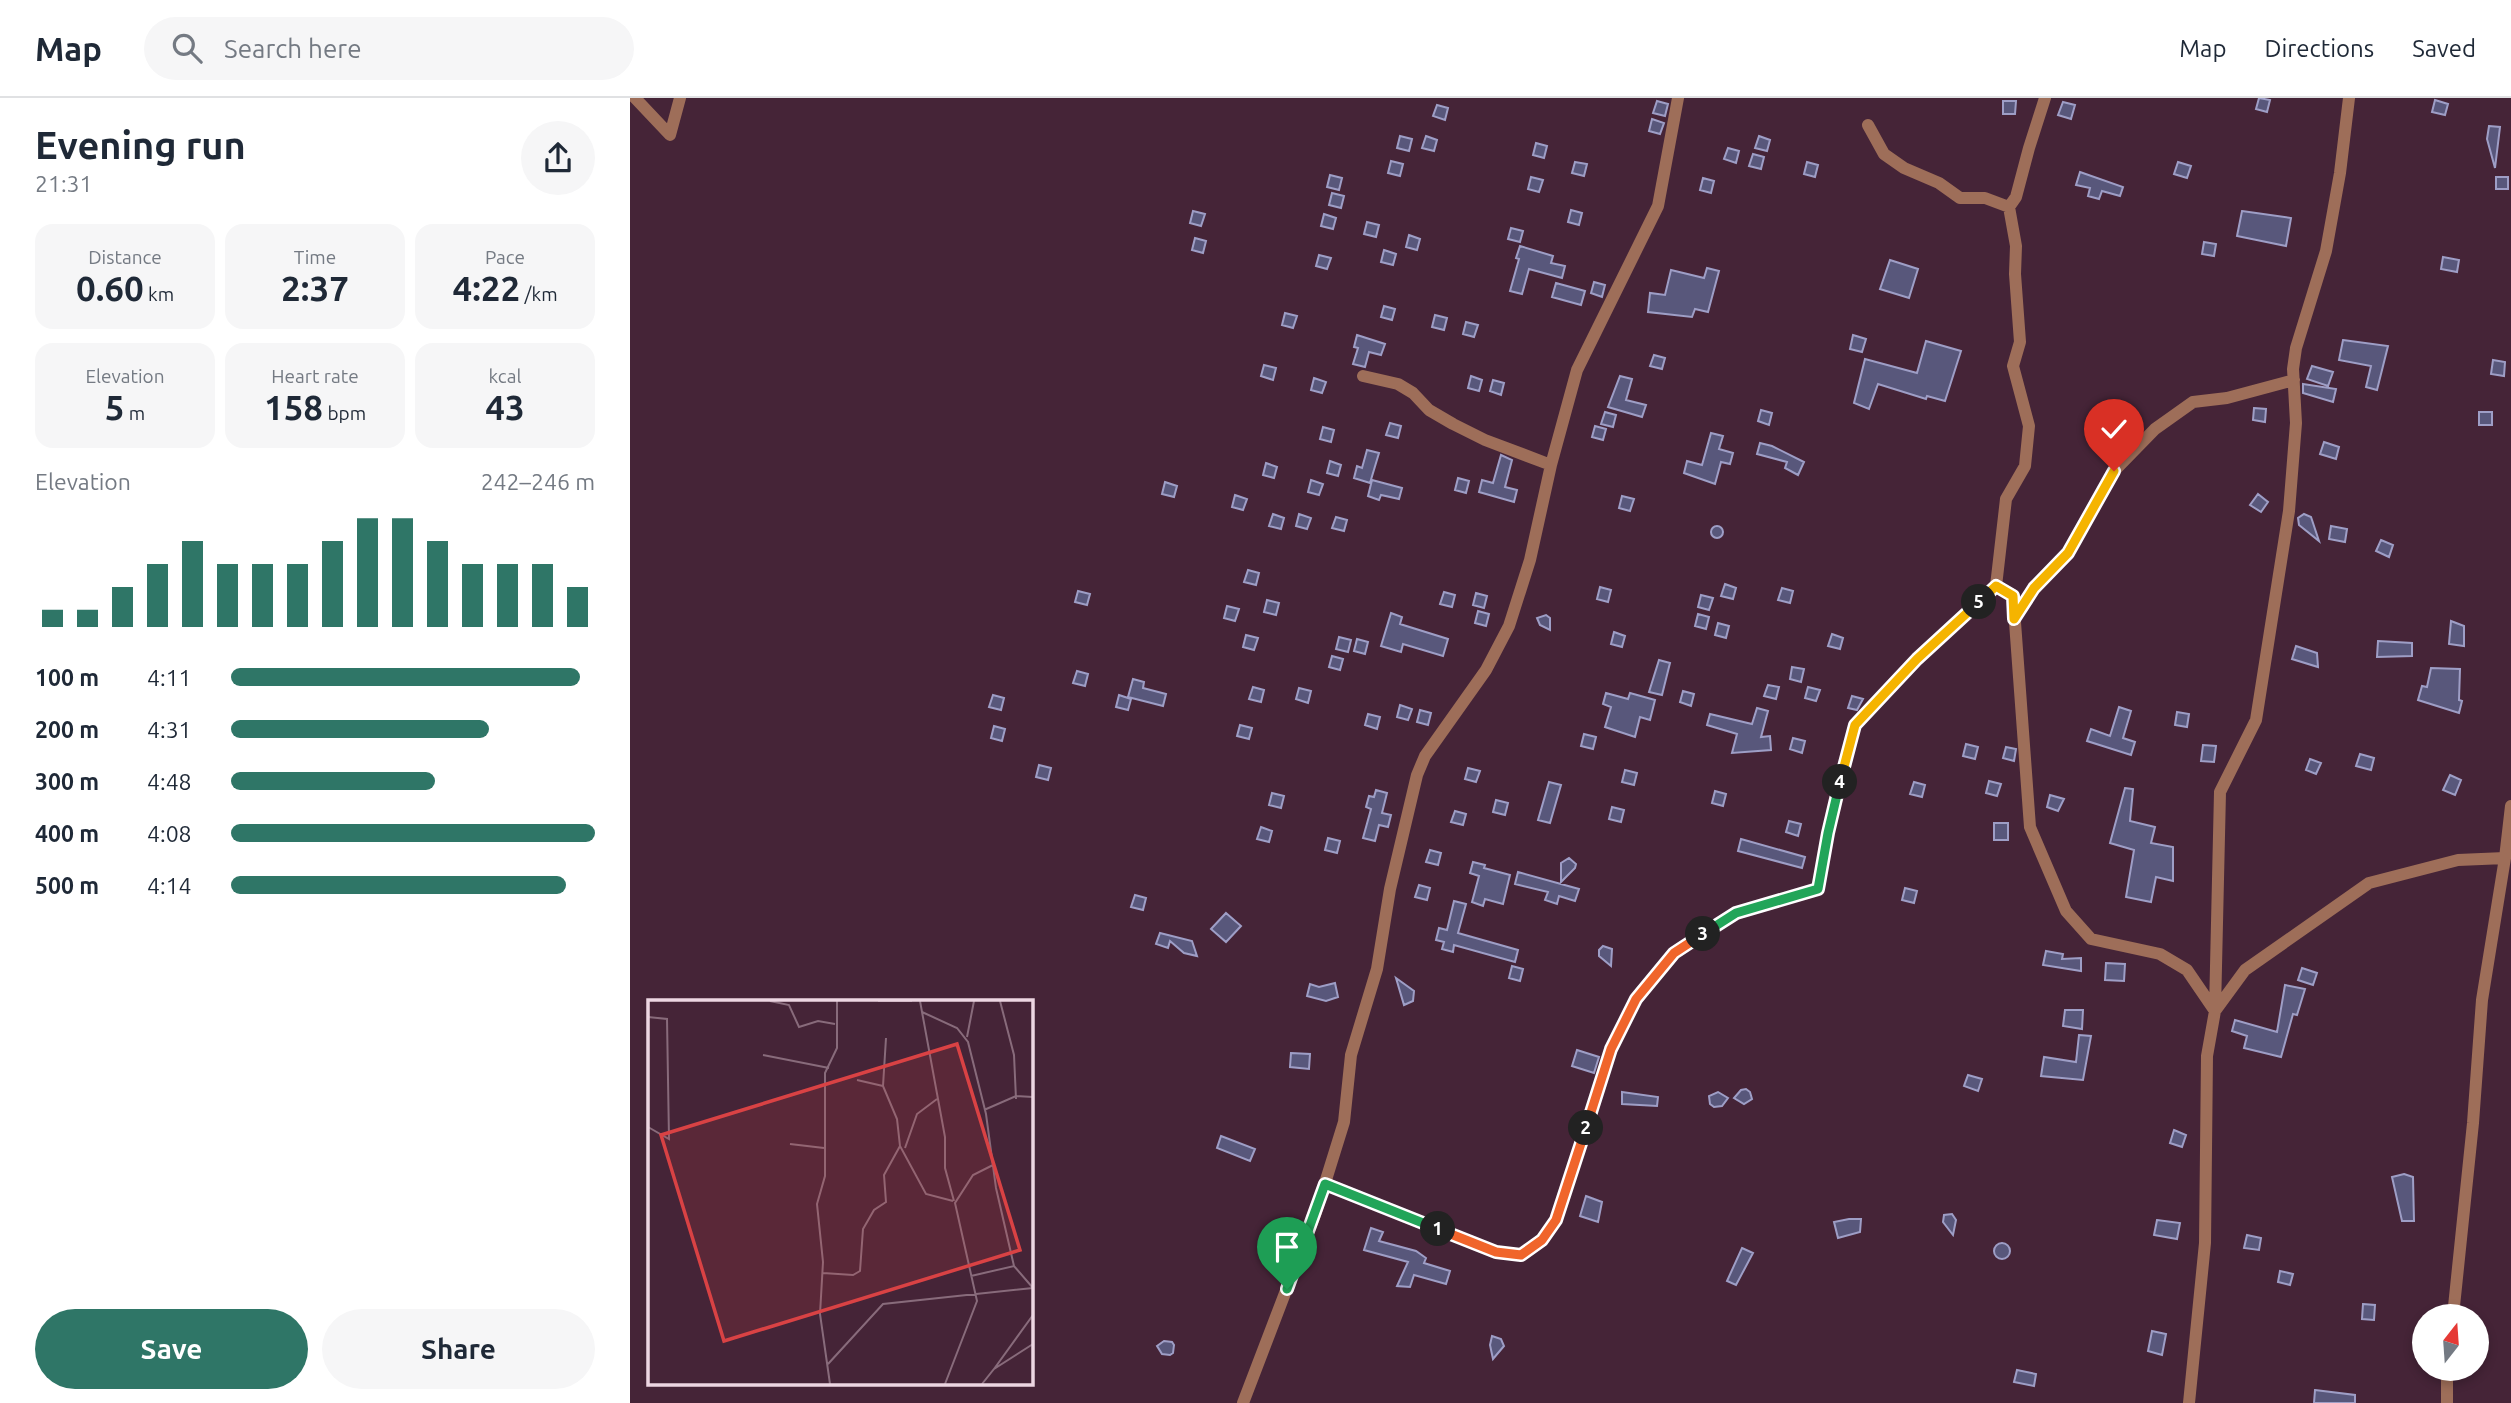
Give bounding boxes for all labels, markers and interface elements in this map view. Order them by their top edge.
search box [144,17,634,80]
icon: search [168,29,206,67]
text: Map [35,30,102,67]
text: Search here [224,34,362,63]
text: Map [2179,35,2226,62]
text: Directions [2264,35,2374,62]
text: Saved [2412,35,2476,62]
button: share [521,121,595,195]
text: Evening run [35,124,246,166]
text: 21:31 [35,171,93,196]
text: Distance [88,246,162,268]
text: Time [294,246,336,268]
text: Pace [485,246,525,268]
text: 0.60 [76,268,144,308]
text: 2:37 [281,268,349,308]
text: 4:22 [452,268,520,308]
text: km [144,283,174,305]
text: /km [520,283,558,305]
text: Elevation [85,365,165,387]
text: Heart rate [271,365,359,387]
text: kcal [489,365,521,387]
text: 5 [105,387,125,427]
text: 158 [264,387,323,427]
text: 43 [485,387,525,427]
pin [2084,399,2144,471]
text: m [125,402,145,424]
text: bpm [323,402,366,424]
icon: check [2095,410,2133,448]
text: Elevation [35,469,131,494]
text: 242–246 m [481,469,595,494]
pin: 5 [1962,584,1996,620]
text: 5 [1973,590,1984,612]
text: 100 m [35,665,99,690]
text: 4:11 [147,665,192,690]
text: 200 m [35,717,99,742]
text: 4:31 [147,717,192,742]
pin: 4 [1822,764,1858,800]
text: 300 m [35,769,99,794]
text: 4:48 [147,769,192,794]
text: 4 [1834,770,1845,792]
text: 400 m [35,821,99,846]
text: 4:08 [147,821,192,846]
text: 500 m [35,873,99,898]
text: 4:14 [147,873,192,898]
pin: 3 [1686,916,1720,952]
text: 3 [1697,922,1708,944]
inset map [648,1000,1032,1386]
pin: 2 [1569,1110,1604,1146]
text: 2 [1580,1116,1591,1138]
pin: 1 [1420,1212,1456,1246]
pin [1257,1217,1317,1289]
text: 1 [1432,1217,1443,1239]
icon: arrive [1268,1228,1306,1266]
north arrow [2412,1304,2488,1381]
map controls [2412,1304,2489,1381]
button: Save [35,1309,308,1389]
button: Share [322,1309,595,1389]

